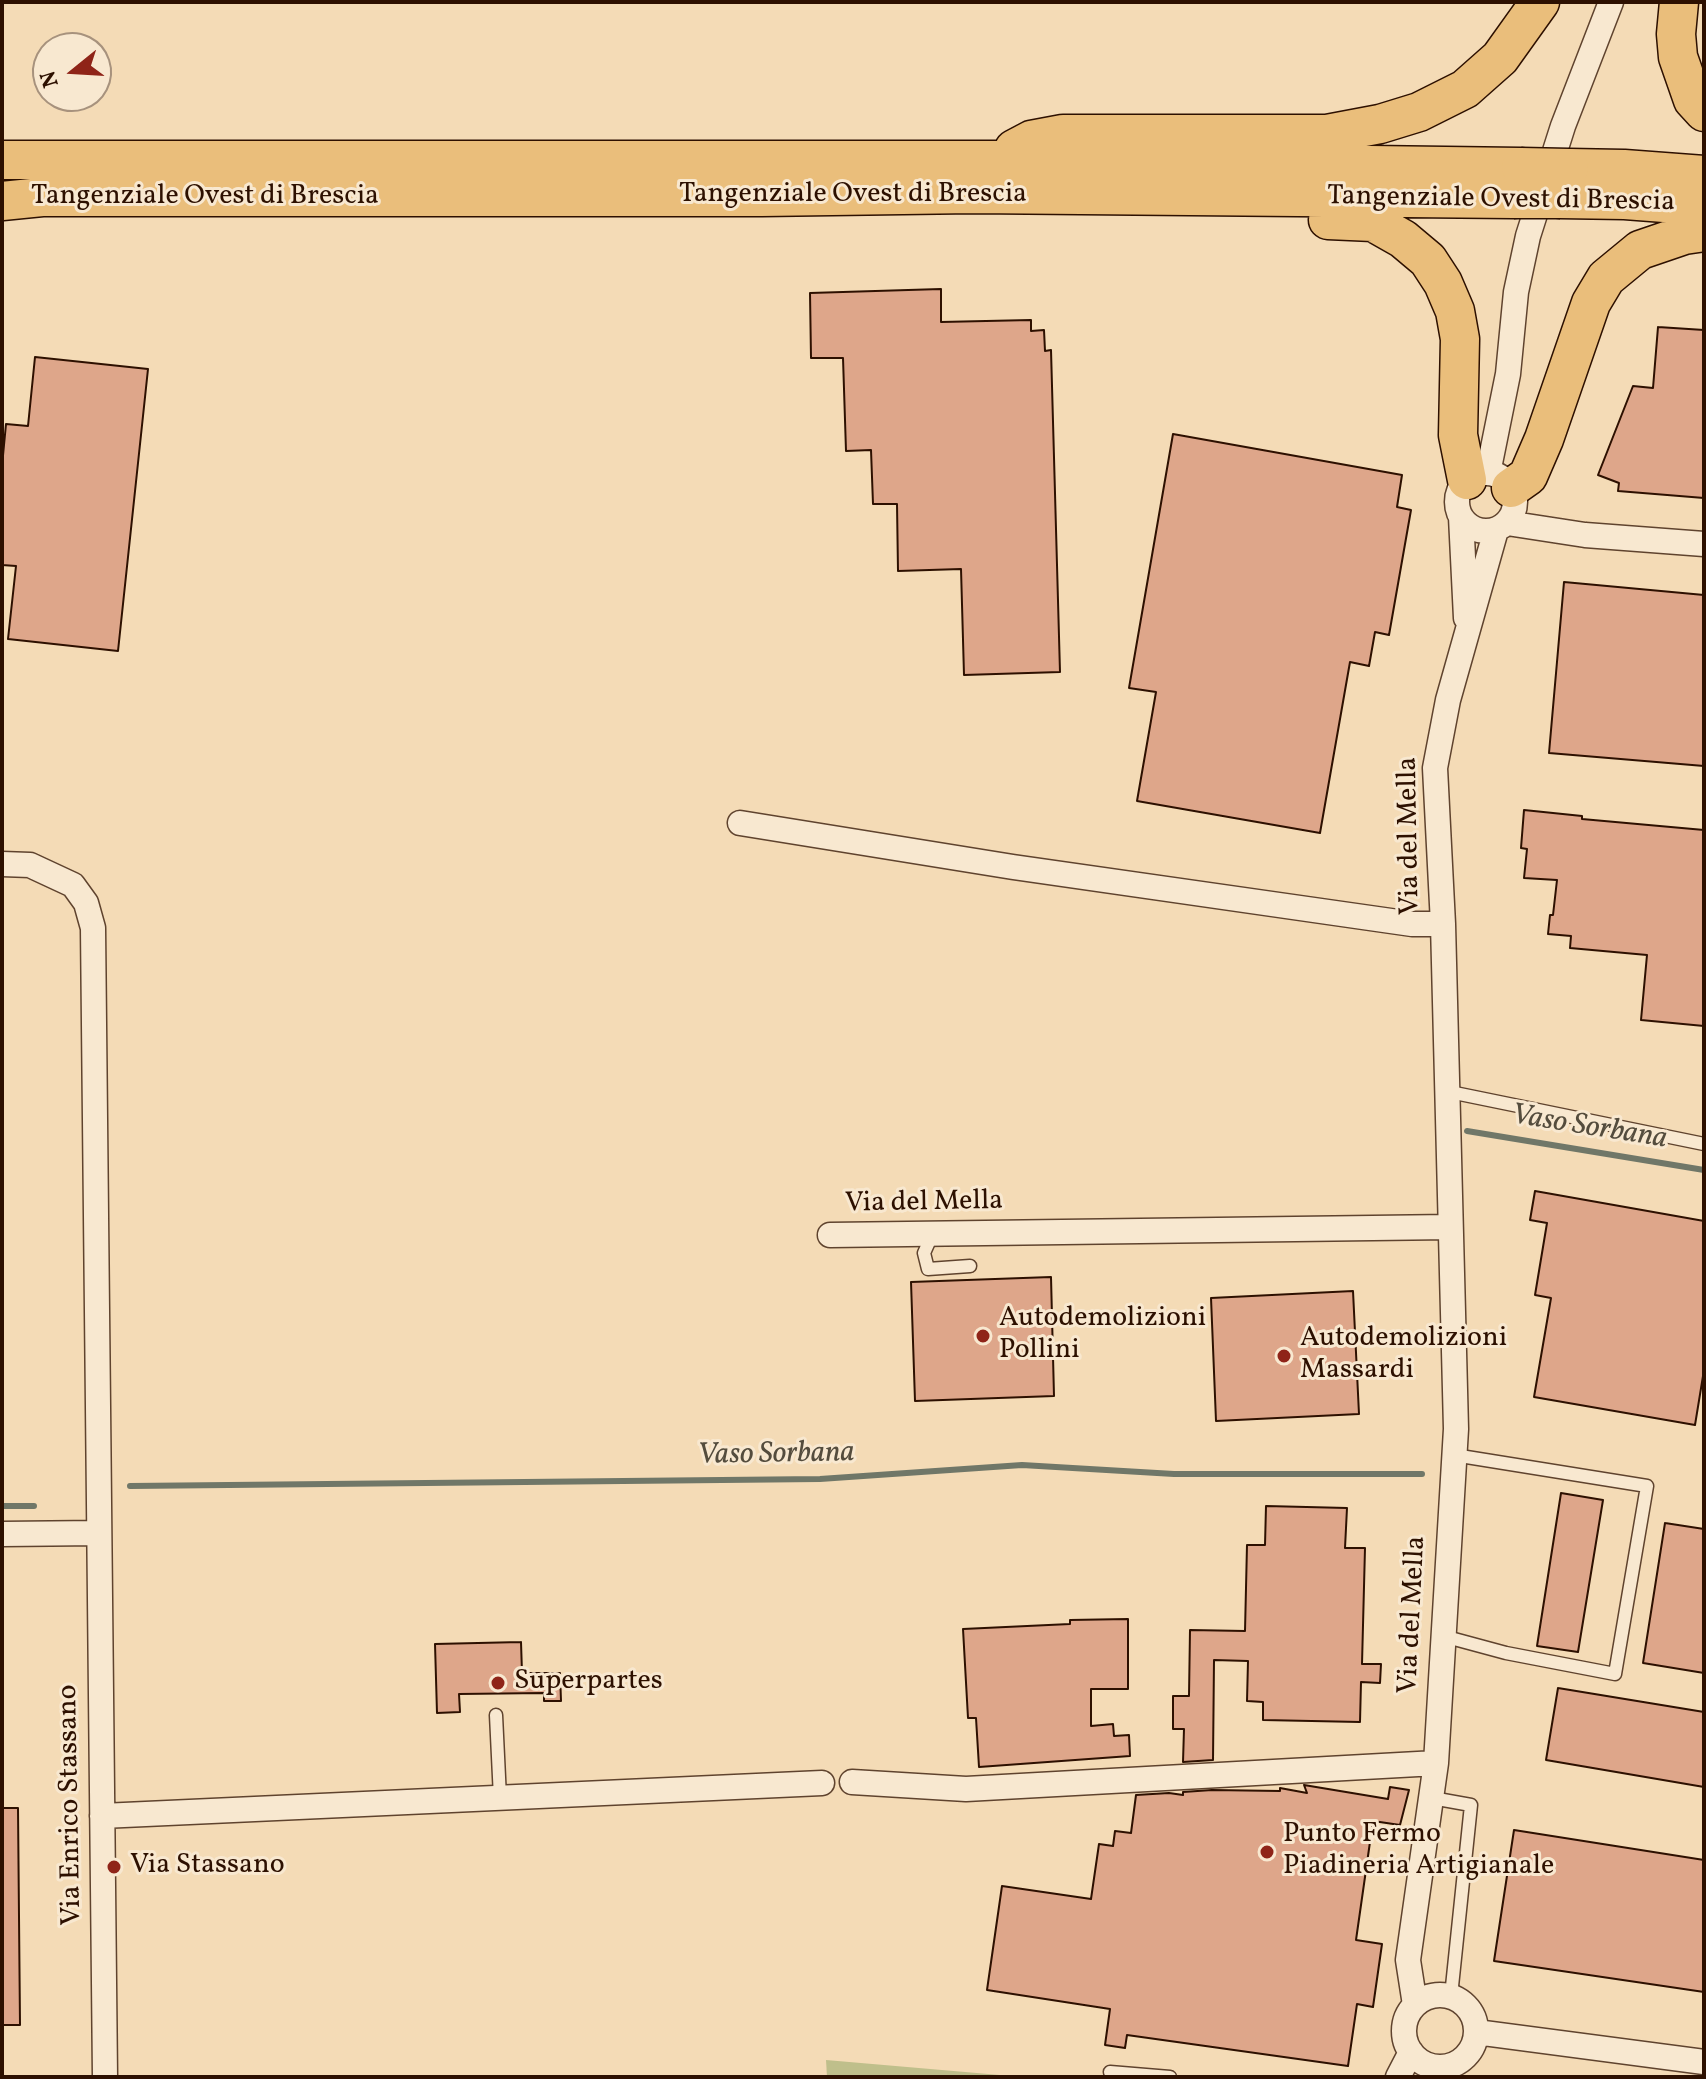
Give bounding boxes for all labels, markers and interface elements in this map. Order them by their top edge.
north arrow [32,32,112,112]
text: N [33,67,68,91]
street label: Tangenziale Ovest di Brescia [679,179,1027,213]
street label: Tangenziale Ovest di Brescia [31,181,379,215]
street label: Tangenziale Ovest di Brescia [1327,181,1675,221]
street label: Via del Mella [1393,757,1429,915]
water label: Vaso Sorbana [1508,1099,1670,1159]
street label: Via del Mella [845,1186,1003,1222]
place label: Autodemolizioni Pollini [999,1303,1206,1369]
place label: Autodemolizioni Massardi [1300,1323,1507,1389]
marker: Autodemolizioni Pollini [974,1327,992,1345]
marker: Autodemolizioni Massardi [1275,1347,1293,1365]
water label: Vaso Sorbana [697,1437,855,1475]
street label: Via del Mella [1393,1535,1435,1695]
place label: Superpartes [514,1666,663,1700]
marker: Superpartes [489,1674,507,1692]
street label: Via Enrico Stassano [53,1684,91,1926]
place label: Punto Fermo Piadineria Artigianale [1283,1819,1554,1885]
marker: Punto Fermo Piadineria Artigianale [1258,1843,1276,1861]
place label: Via Stassano [130,1850,285,1884]
marker: Via Stassano [105,1858,123,1876]

